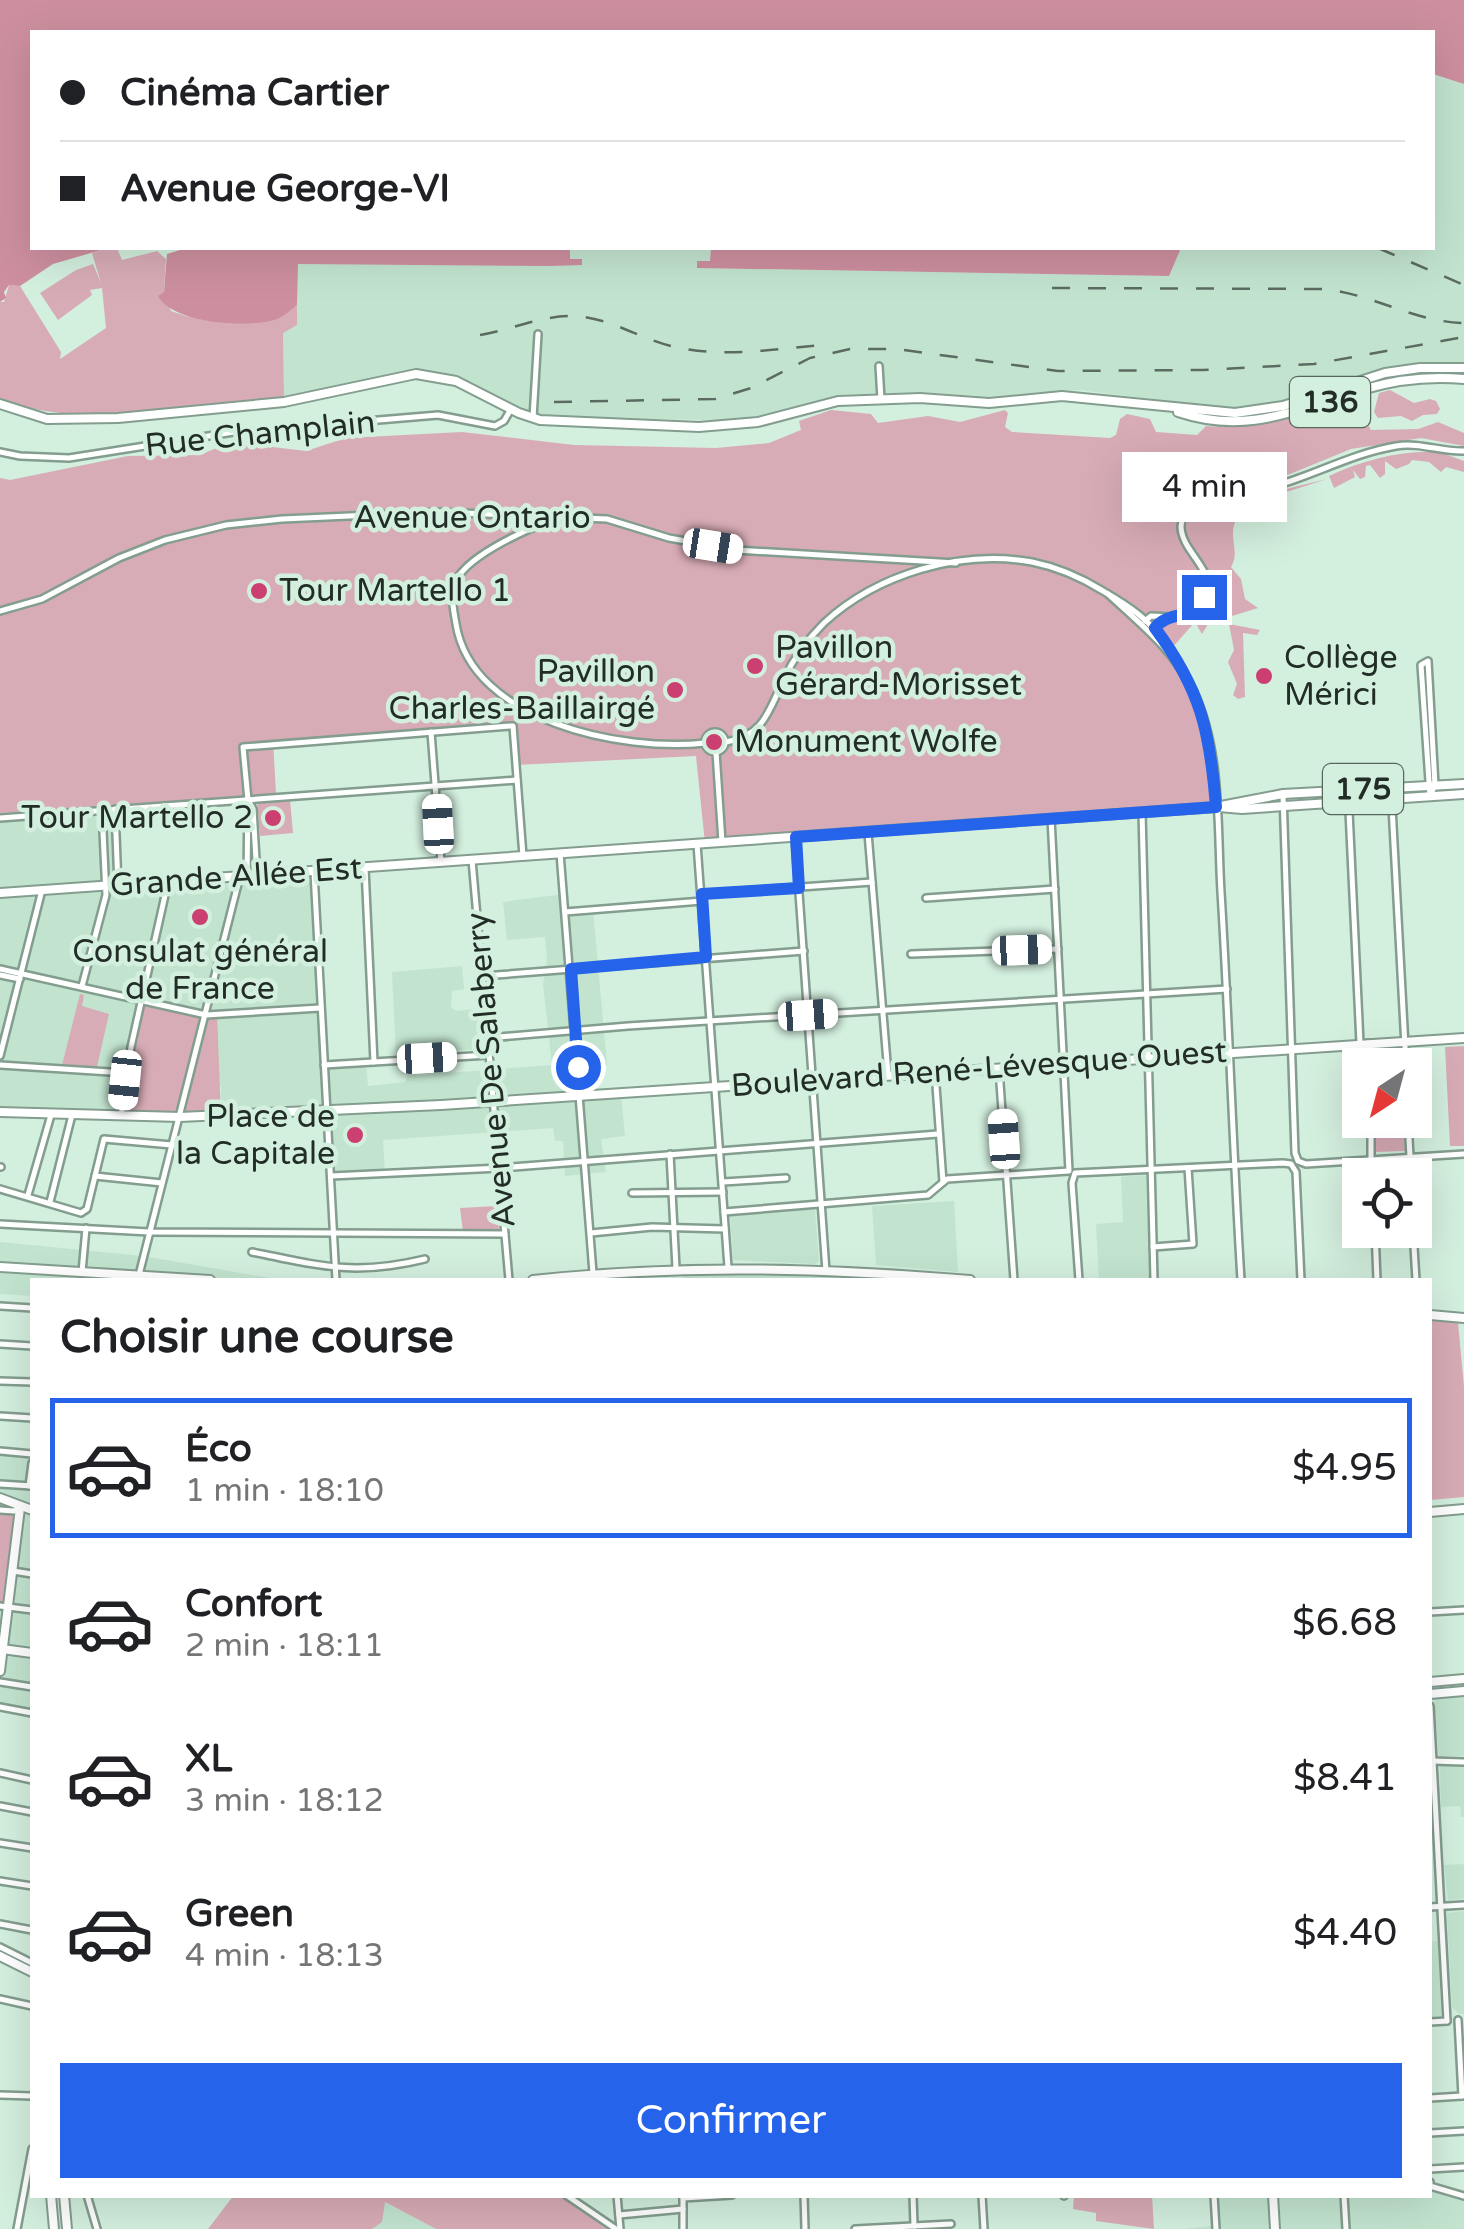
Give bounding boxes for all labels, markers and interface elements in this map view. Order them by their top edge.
text: Cinéma Cartier [120,70,389,116]
text: Avenue George-VI [120,166,450,212]
road number: 136 [1290,377,1370,427]
street label: Rue Champlain [143,403,377,465]
callout: 4 min [1122,452,1286,522]
text: 4 min [1162,468,1247,506]
street label: Avenue Ontario [353,499,591,537]
car [681,526,745,566]
place label: Tour Martello 1 [279,572,511,610]
route end [1182,575,1227,620]
marker: Tour Martello 1 [248,580,270,602]
place label: Pavillon Gérard-Morisset [775,629,1022,704]
place label: Collège Mérici [1284,639,1398,714]
place label: Pavillon Charles-Baillairgé [388,653,655,728]
marker: Pavillon Gérard-Morisset [744,655,766,677]
marker: Collège Mérici [1253,665,1275,687]
marker: Pavillon Charles-Baillairgé [664,679,686,701]
place label: Monument Wolfe [734,723,998,761]
marker: Monument Wolfe [703,731,725,753]
road number: 175 [1323,764,1403,814]
car [421,793,455,855]
place label: Tour Martello 2 [21,799,253,837]
marker: Tour Martello 2 [262,807,284,829]
street label: Grande Allée Est [109,849,363,905]
marker: Consulat général de France [189,906,211,928]
street label: Avenue De Salaberry [458,911,524,1229]
place label: Consulat général de France [72,933,328,1008]
car [991,934,1053,966]
car [777,998,839,1032]
street label: Boulevard René-Lévesque Ouest [730,1033,1228,1105]
car [396,1041,458,1075]
route start [556,1045,601,1090]
north arrow [1342,1048,1432,1138]
map controls [1342,1048,1432,1248]
car [107,1049,143,1111]
place label: Place de la Capitale [176,1098,335,1173]
car [987,1108,1021,1170]
marker: Place de la Capitale [344,1124,366,1146]
button: locate [1342,1158,1432,1248]
text: Choisir une course [60,1311,454,1365]
icon: car [65,1423,155,1513]
text: Éco [185,1426,252,1472]
text: $4.95 [1292,1445,1397,1491]
text: 1 min · 18:10 [185,1472,384,1510]
icon: car [65,1578,155,1668]
text: Confort [185,1581,322,1627]
text: $6.68 [1292,1600,1397,1646]
text: 2 min · 18:11 [185,1627,384,1665]
icon: car [65,1733,155,1823]
text: XL [185,1736,232,1782]
text: $8.41 [1293,1755,1397,1801]
text: 3 min · 18:12 [185,1782,384,1820]
icon: car [65,1888,155,1978]
text: Green [185,1891,294,1937]
text: $4.40 [1293,1910,1397,1956]
text: 4 min · 18:13 [185,1937,384,1975]
button: Confirmer [60,2063,1402,2178]

